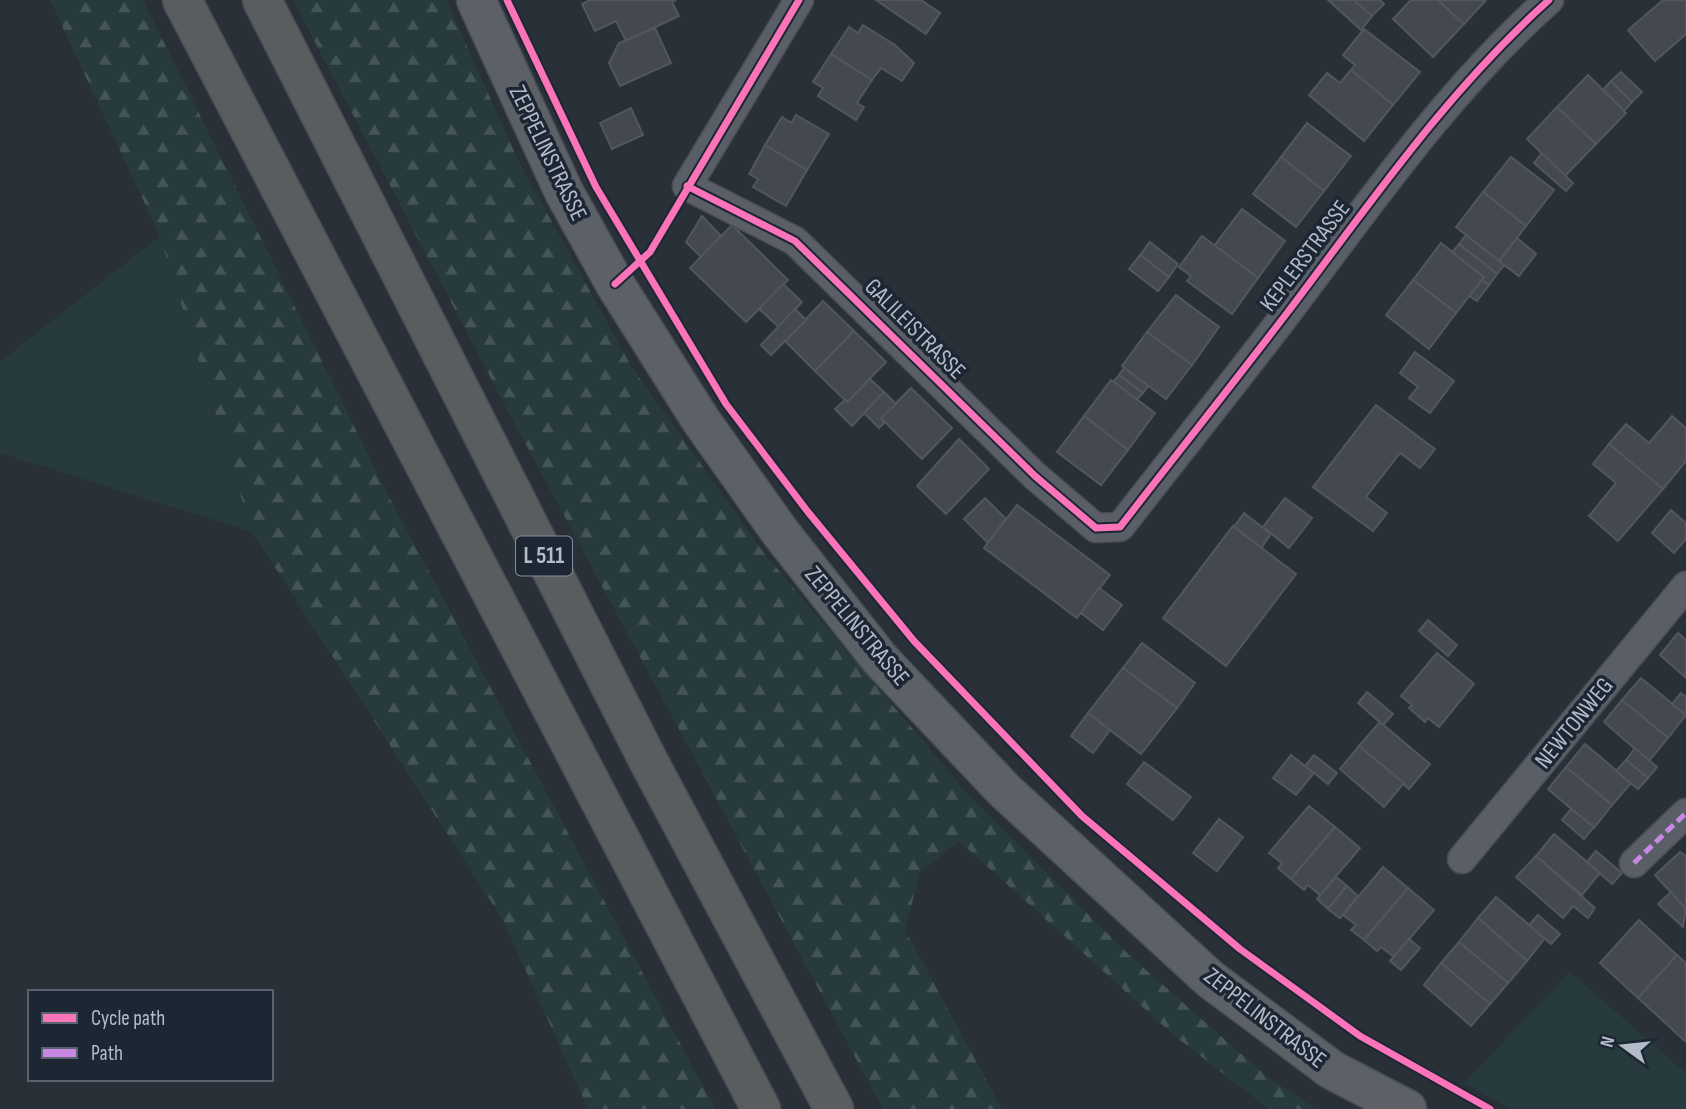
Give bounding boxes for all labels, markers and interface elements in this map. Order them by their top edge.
street label: ZEPPELINSTRASSE [503,81,593,225]
street label: KEPLERSTRASSE [1254,195,1356,317]
street label: GALILEISTRASSE [859,273,971,385]
road number: L 511 [516,536,572,576]
street label: ZEPPELINSTRASSE [799,560,915,692]
street label: NEWTONWEG [1529,672,1619,774]
street label: ZEPPELINSTRASSE [1198,961,1332,1075]
legend [28,990,273,1081]
text: Cycle path [91,1006,165,1031]
north arrow [1588,1011,1658,1081]
text: N [1596,1034,1620,1050]
text: Path [91,1041,123,1066]

